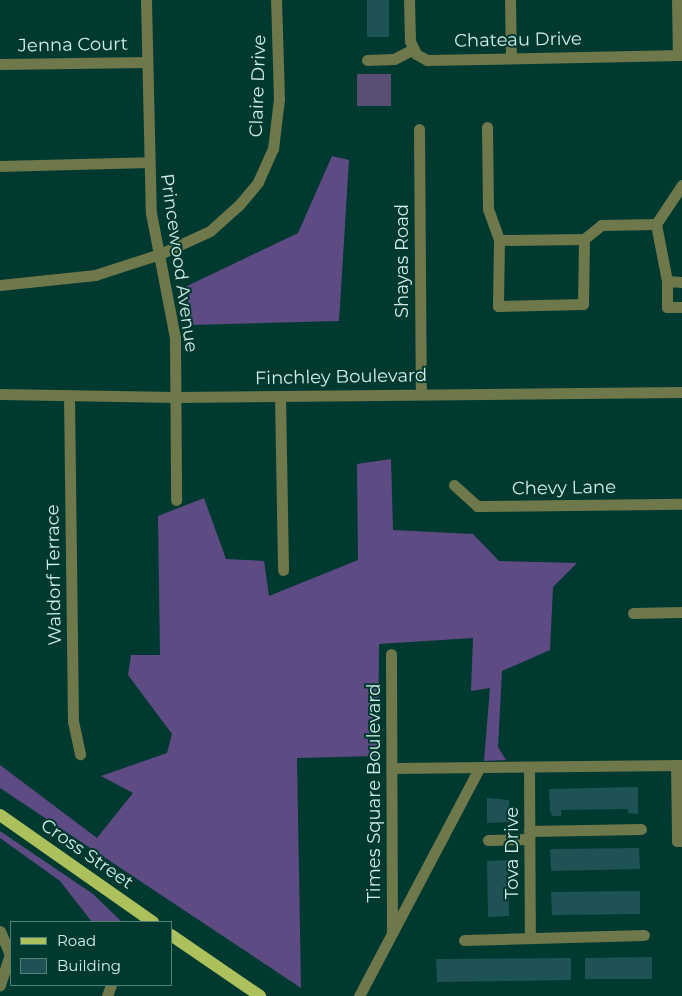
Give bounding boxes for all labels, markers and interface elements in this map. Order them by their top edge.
street label: Chateau Drive [454,28,582,52]
street label: Jenna Court [18,33,128,57]
street label: Claire Drive [245,34,271,138]
street label: Princewood Avenue [156,172,202,354]
street label: Shayas Road [391,204,413,318]
street label: Finchley Boulevard [255,365,427,389]
street label: Chevy Lane [512,476,616,500]
street label: Waldorf Terrace [42,504,66,646]
street label: Times Square Boulevard [363,684,385,902]
street label: Tova Drive [501,807,523,899]
street label: Cross Street [37,814,137,894]
legend [10,921,172,986]
text: Road [57,931,96,950]
text: Building [57,956,121,975]

